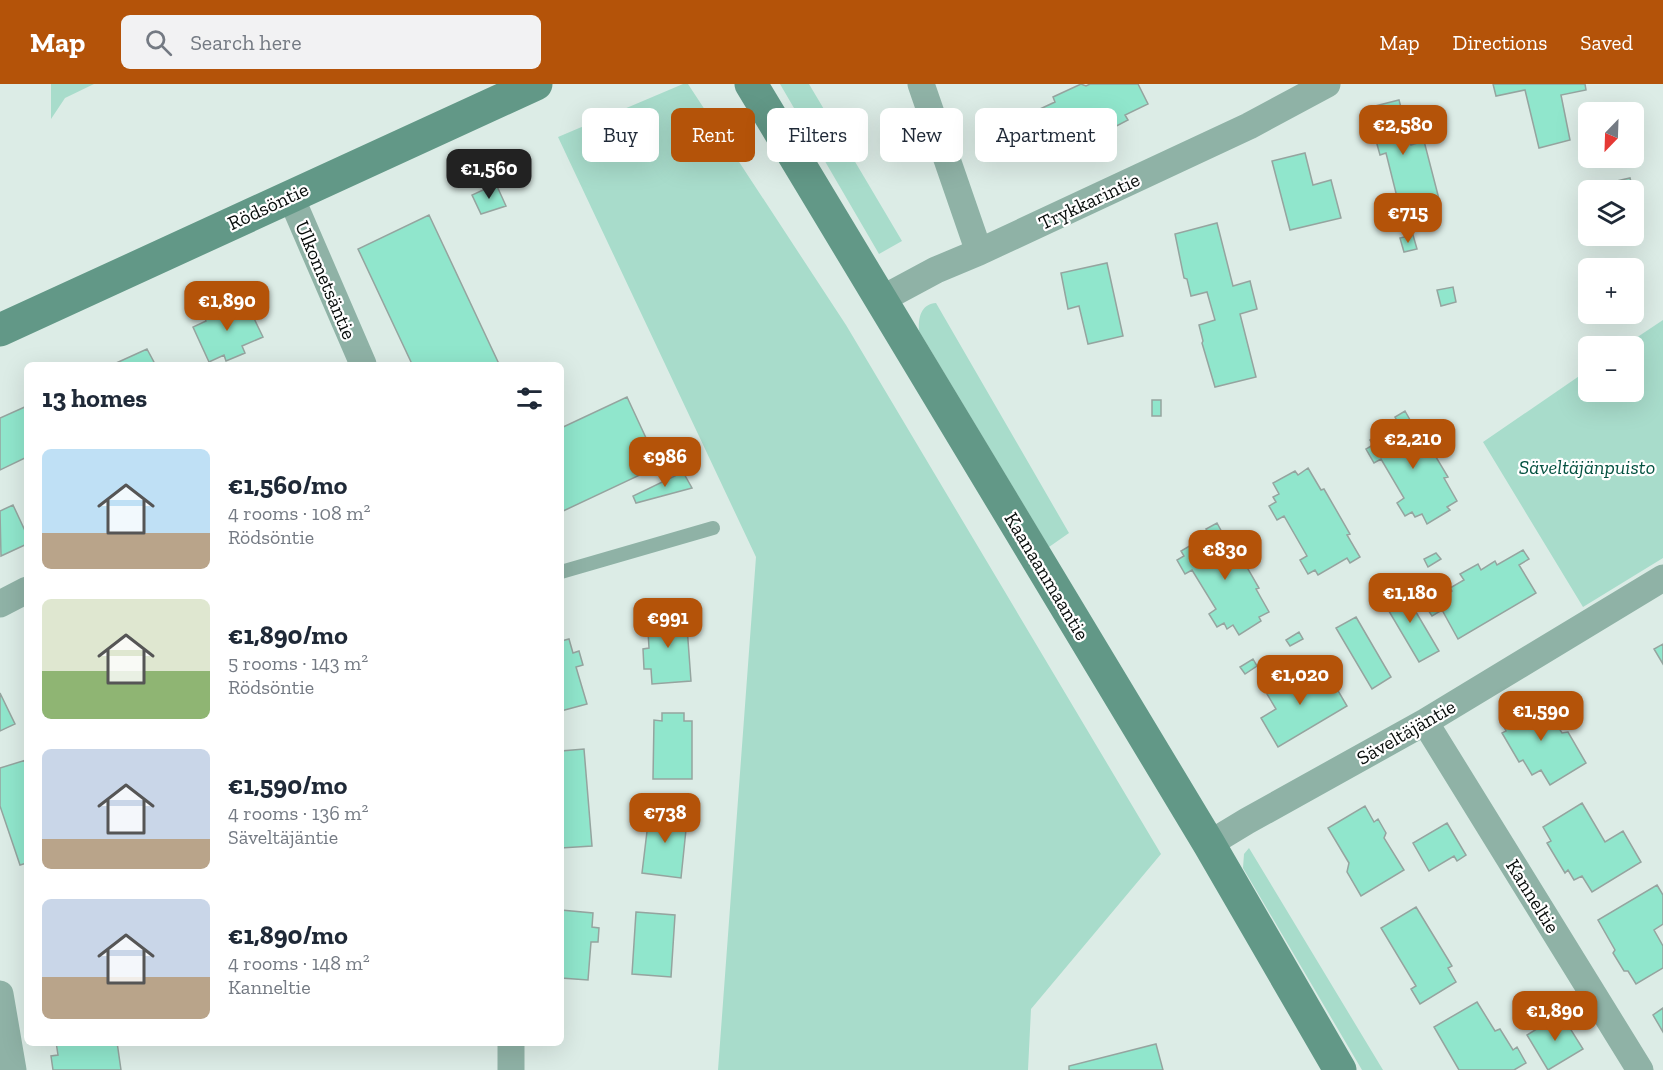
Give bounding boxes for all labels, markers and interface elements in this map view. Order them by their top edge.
search box [121,15,541,69]
text: Map [30,26,85,59]
icon: search [142,26,175,59]
text: Search here [190,29,302,56]
text: Map [1380,30,1420,55]
text: Directions [1453,30,1547,55]
text: Saved [1580,30,1633,55]
north arrow [1578,102,1644,168]
map controls [1578,102,1644,402]
pin: €2,580 [1354,105,1452,156]
chip: Buy [582,108,659,162]
chip: Rent [671,108,755,162]
chip: Filters [767,108,868,162]
chip: New [880,108,963,162]
chip: Apartment [975,108,1117,162]
text: €2,580 [1373,112,1433,136]
pin: €1,560 [440,149,538,200]
text: €1,560 [460,156,518,180]
street label: Trykkarintie [1035,167,1143,235]
street label: Rödsöntie [224,177,312,235]
button: layers [1578,180,1644,246]
pin: €715 [1372,193,1444,244]
text: €715 [1388,200,1428,224]
street label: Ulkometsäntie [290,217,362,343]
button: + [1578,258,1644,324]
pin: €1,890 [178,281,276,332]
text: €1,890 [198,288,256,312]
button: − [1578,336,1644,402]
text: 13 homes [42,382,147,414]
icon: filters [513,382,546,415]
pin: €2,210 [1364,419,1462,470]
text: €2,210 [1384,426,1442,450]
pin: €986 [629,437,701,488]
text: €986 [643,444,687,468]
park label: Säveltäjänpuisto [1519,455,1655,479]
text: €1,560/mo [228,469,347,501]
icon: home [90,473,162,545]
text: 4 rooms · 108 m² [228,501,370,525]
street label: Kaanaanmaantie [999,508,1095,644]
text: Rödsöntie [228,525,314,549]
pin: €830 [1189,530,1261,581]
text: €830 [1203,537,1247,561]
pin: €1,180 [1361,573,1459,624]
text: €1,180 [1383,580,1437,604]
pin: €991 [632,598,704,649]
text: €991 [647,605,689,629]
text: €1,890/mo [228,619,348,651]
icon: home [90,623,162,695]
text: 5 rooms · 143 m² [228,651,368,675]
pin: €1,020 [1251,655,1349,706]
text: €1,020 [1271,662,1329,686]
text: Rödsöntie [228,675,314,699]
pin: €1,590 [1492,691,1590,742]
street label: Säveltäjäntie [1352,694,1460,770]
text: €1,590 [1512,698,1570,722]
text: €1,590/mo [228,769,347,801]
icon: home [90,773,162,845]
pin: €738 [629,793,701,844]
text: €738 [643,800,687,824]
text: 4 rooms · 136 m² [228,801,369,825]
text: Säveltäjäntie [228,825,338,849]
street label: Kanneltie [1501,855,1565,937]
text: €1,890/mo [228,919,348,951]
icon: home [90,923,162,995]
text: 4 rooms · 148 m² [228,951,370,975]
text: Kanneltie [228,975,311,999]
pin: €1,890 [1506,991,1604,1042]
text: €1,890 [1526,998,1584,1022]

